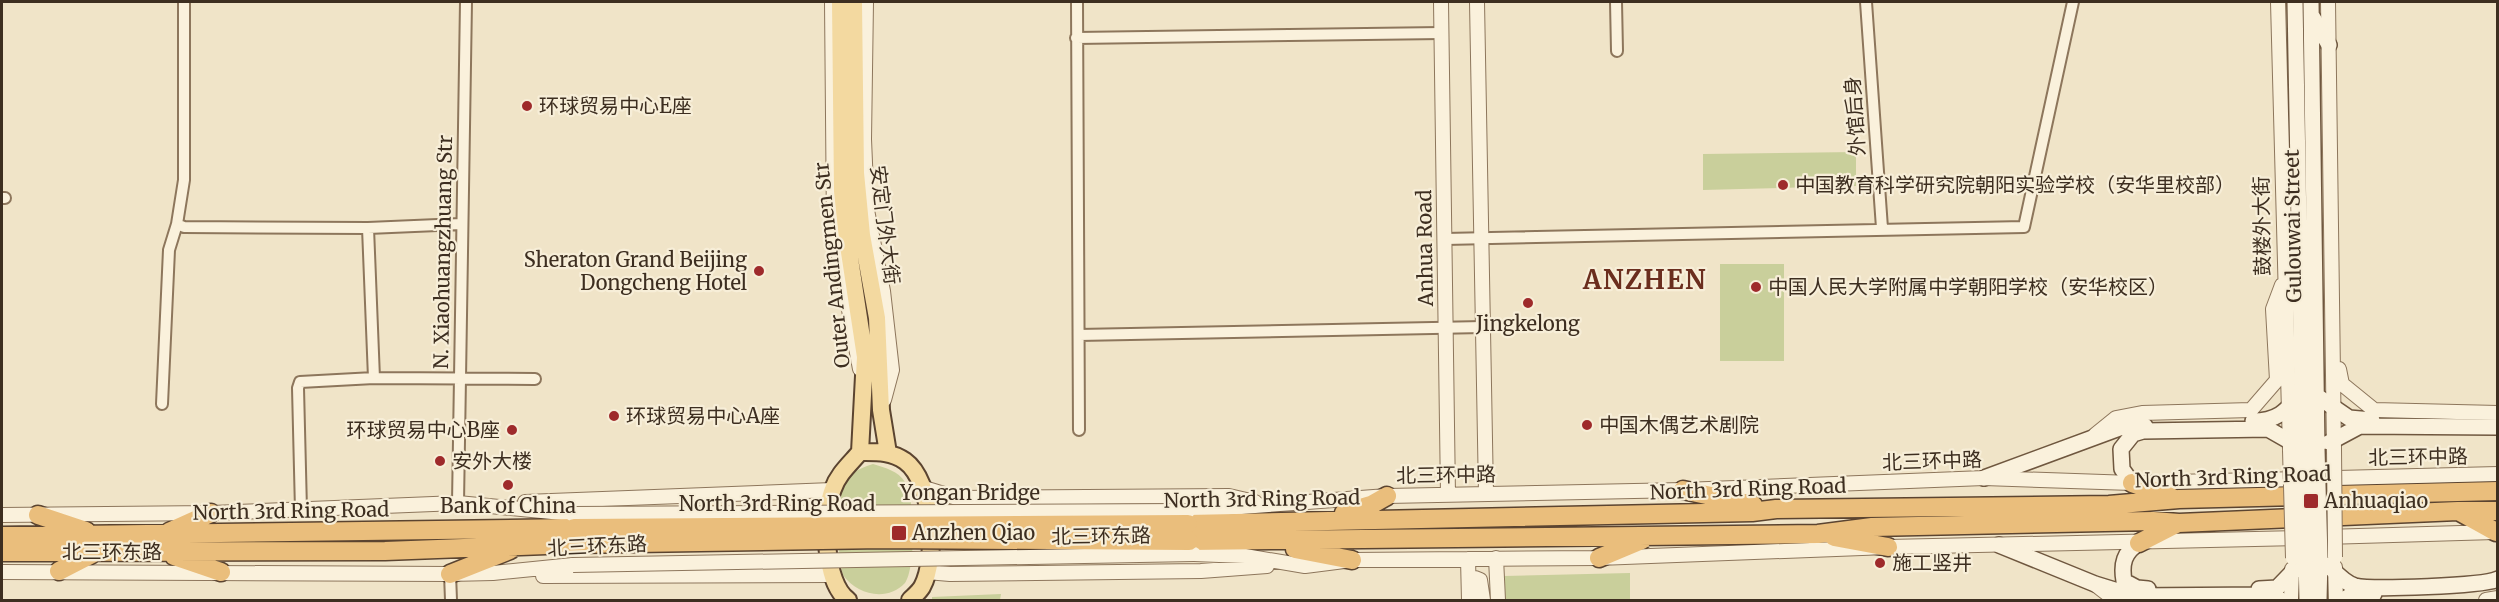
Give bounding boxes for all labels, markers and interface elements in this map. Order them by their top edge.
street label: 外馆后身 [1839,75,1870,157]
place label: 环球贸易中心E座 [539,93,692,118]
marker: 环球贸易中心E座 [520,99,534,113]
street label: N. Xiaohuangzhuang Str [428,135,457,369]
street label: Gulouwai Street [2279,149,2306,303]
street label: Outer Andingmen Str [808,161,855,369]
street label: 安定门外大街 [866,164,905,286]
place label: 中国教育科学研究院朝阳实验学校（安华里校部） [1795,172,2235,197]
street label: 鼓楼外大街 [2248,176,2275,276]
marker: 中国教育科学研究院朝阳实验学校（安华里校部） [1776,178,1790,192]
street label: Anhua Road [1411,189,1438,308]
place label: Sheraton Grand Beijing Dongcheng Hotel [524,247,747,295]
district label: ANZHEN [1582,263,1707,296]
marker: Sheraton Grand Beijing Dongcheng Hotel [752,264,766,278]
place label: 中国人民大学附属中学朝阳学校（安华校区） [1768,274,2168,299]
marker: 中国人民大学附属中学朝阳学校（安华校区） [1749,280,1763,294]
marker: Jingkelong [1521,296,1535,310]
place label: Jingkelong [1475,311,1580,336]
place label: 环球贸易中心A座 [626,403,780,428]
marker: 环球贸易中心A座 [607,409,621,423]
place label: 中国木偶艺术剧院 [1599,412,1759,437]
place label: 环球贸易中心B座 [347,417,500,442]
marker: 中国木偶艺术剧院 [1580,418,1594,432]
marker: 环球贸易中心B座 [505,423,519,437]
street label: 北三环中路 [2368,443,2468,470]
street label: 北三环中路 [1882,446,1982,475]
place label: 安外大楼 [452,448,532,473]
marker: 安外大楼 [433,454,447,468]
street label: 北三环中路 [1396,461,1496,488]
street label: North 3rd Ring Road [2134,461,2332,492]
street label: North 3rd Ring Road [1649,473,1847,504]
marker: Bank of China [501,478,515,492]
street label: Yongan Bridge [899,480,1040,505]
street label: North 3rd Ring Road [1163,484,1360,513]
place label: Anhuaqiao [2323,488,2428,513]
street label: North 3rd Ring Road [679,491,875,516]
marker: Anhuaqiao [2302,492,2320,510]
place label: Bank of China [440,493,576,518]
street label: North 3rd Ring Road [192,496,389,525]
place label: Anzhen Qiao [911,520,1036,545]
street label: 北三环东路 [1051,522,1151,549]
marker: Anzhen Qiao [890,524,908,542]
street label: 北三环东路 [546,530,648,561]
street label: 北三环东路 [62,539,162,564]
place label: 施工竖井 [1892,550,1972,575]
marker: 施工竖井 [1873,556,1887,570]

